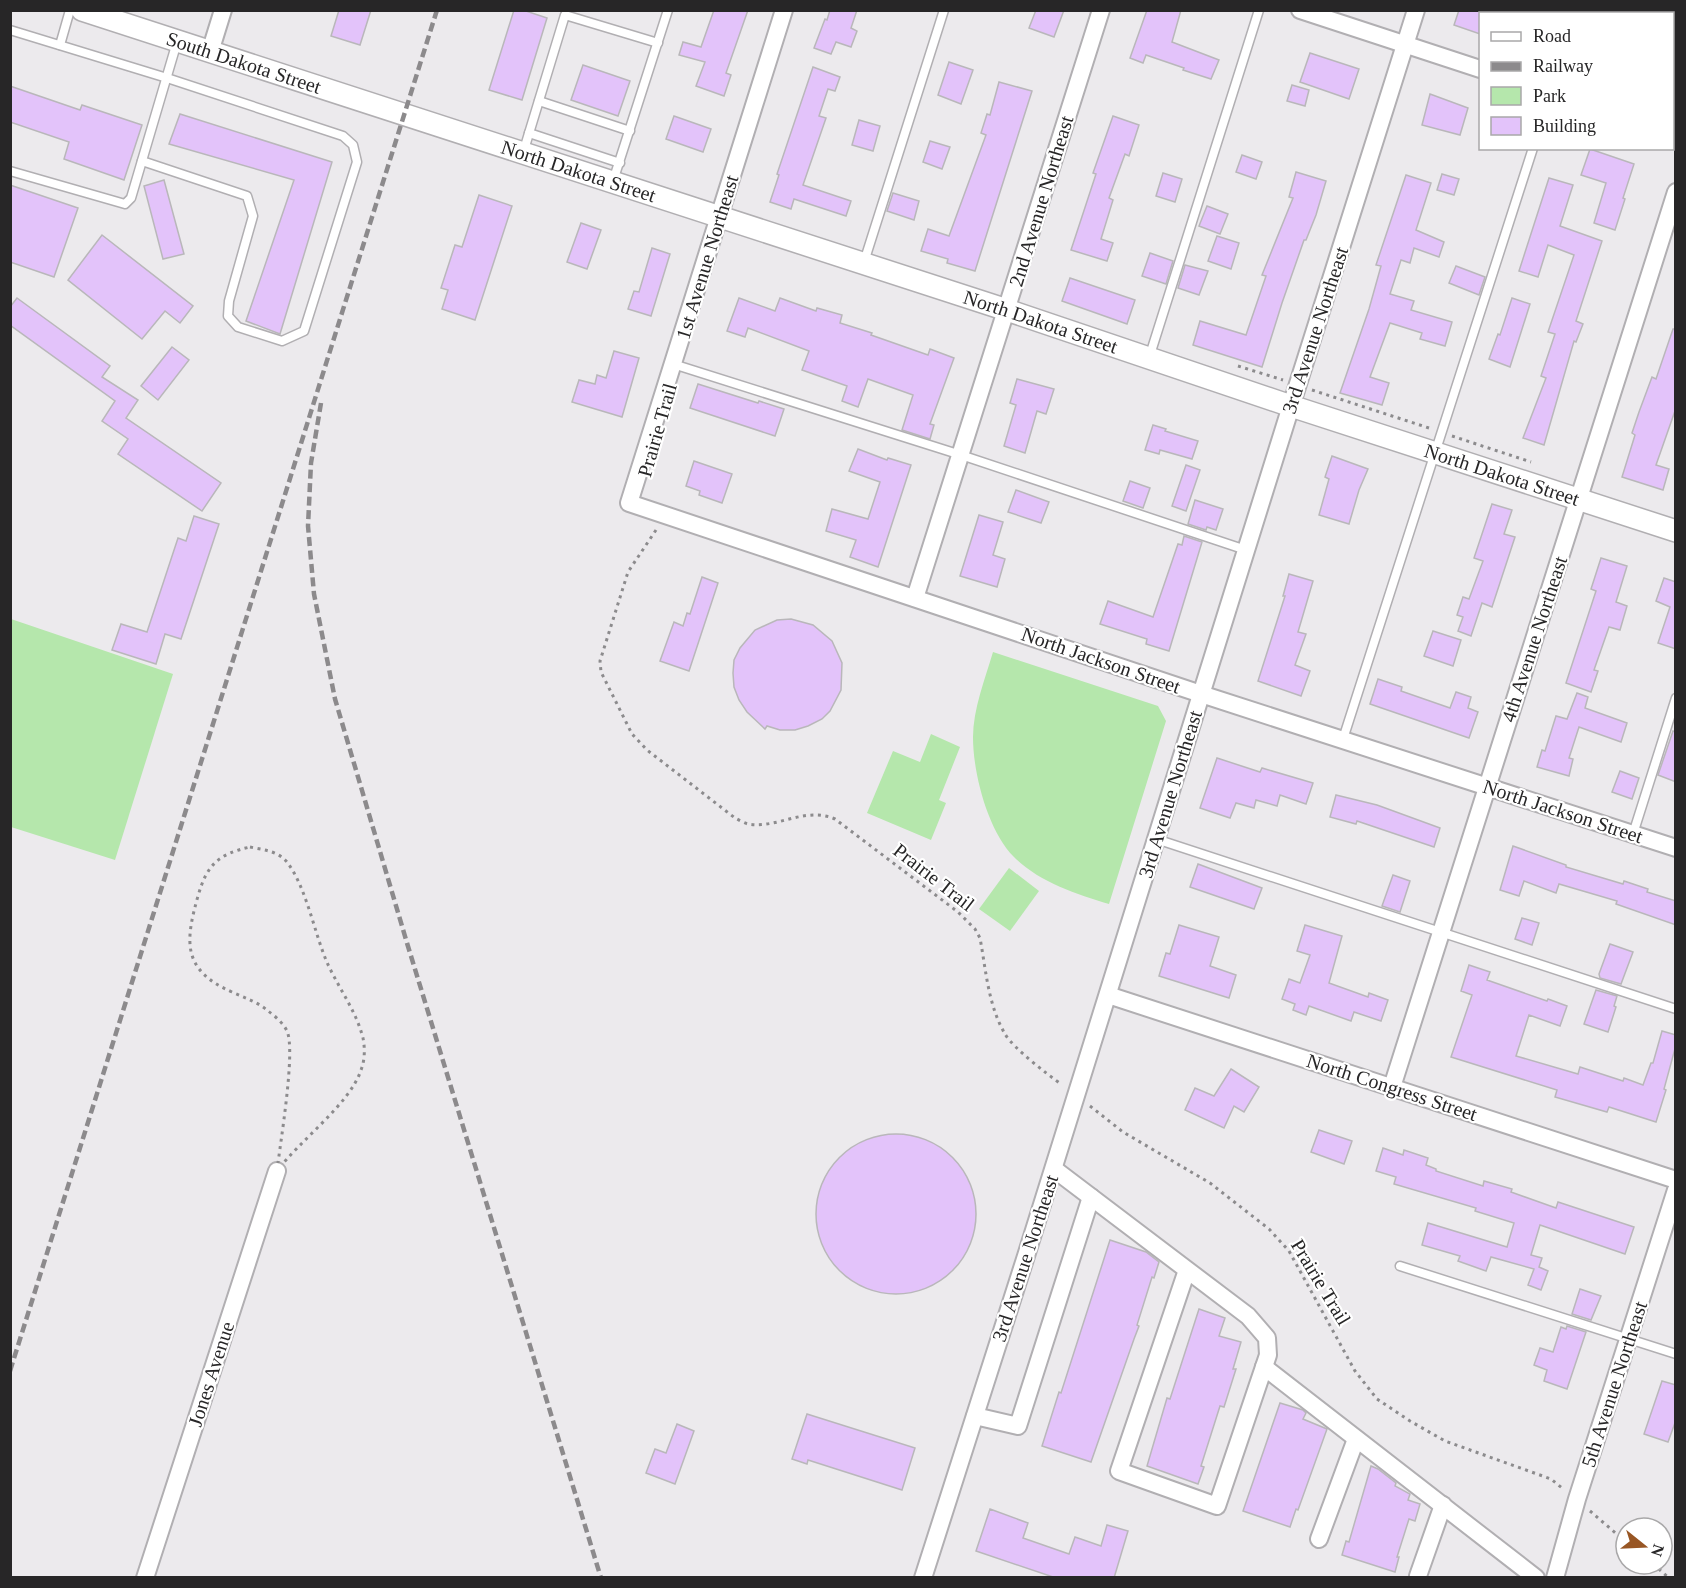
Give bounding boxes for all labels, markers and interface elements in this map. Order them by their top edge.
legend [1479,12,1674,150]
text: Road [1533,26,1571,46]
street label: South Dakota Street [164,27,324,98]
text: Railway [1533,56,1593,76]
text: Park [1533,86,1566,106]
street label: 2nd Avenue Northeast [1005,113,1078,289]
text: Building [1533,116,1596,136]
street label: North Dakota Street [498,136,659,207]
street label: 1st Avenue Northeast [672,172,743,342]
street label: 3rd Avenue Northeast [1278,243,1352,416]
street label: North Dakota Street [961,286,1121,358]
street label: Prairie Trail [633,380,681,479]
street label: North Dakota Street [1422,439,1582,510]
street label: 4th Avenue Northeast [1497,553,1571,725]
street label: North Jackson Street [1019,622,1184,698]
street label: 3rd Avenue Northeast [1134,707,1206,880]
street label: North Jackson Street [1480,775,1646,847]
street label: Prairie Trail [889,839,979,916]
street label: North Congress Street [1304,1049,1480,1126]
street label: 3rd Avenue Northeast [988,1171,1062,1344]
street label: Prairie Trail [1287,1235,1355,1329]
street label: 5th Avenue Northeast [1577,1298,1651,1470]
street label: Jones Avenue [184,1319,238,1429]
north arrow [1614,1516,1674,1576]
text: N [1648,1542,1668,1559]

